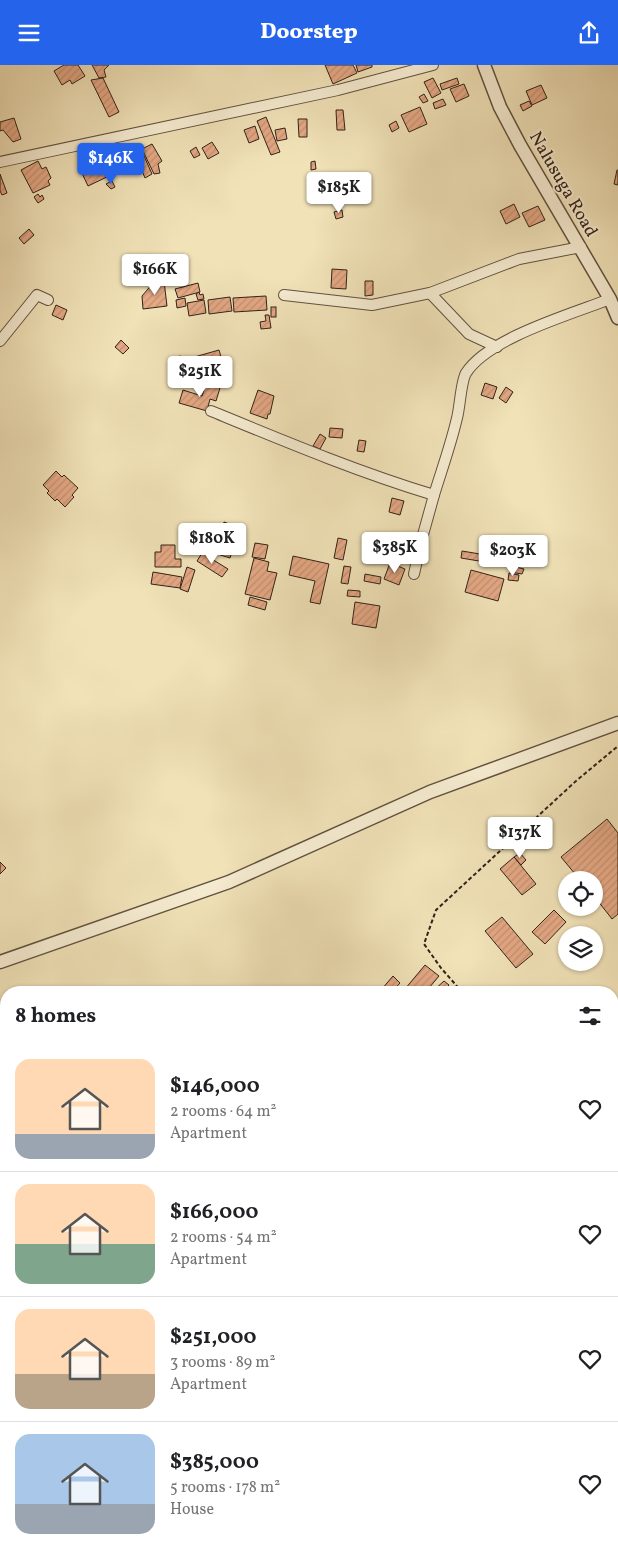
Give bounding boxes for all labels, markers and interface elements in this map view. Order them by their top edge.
text: Doorstep [260,17,358,48]
icon: menu [15,19,43,47]
icon: share [575,19,603,47]
street label: Nalusuga Road [522,127,603,242]
pin: $146K [76,143,146,185]
text: $146K [88,148,134,170]
pin: $185K [304,171,374,214]
text: $185K [317,177,361,199]
pin: $166K [120,253,190,296]
text: $166K [133,259,177,281]
pin: $251K [165,355,235,398]
text: $251K [179,361,221,383]
pin: $180K [177,523,247,565]
text: $180K [189,528,235,550]
pin: $385K [360,531,430,574]
pin: $203K [478,535,548,577]
text: $385K [373,537,417,559]
text: $203K [490,540,536,562]
pin: $137K [485,817,555,859]
text: $137K [499,822,541,844]
map controls [558,871,603,971]
button: locate [558,871,603,916]
button: layers [558,926,603,971]
text: 8 homes [15,1002,96,1031]
icon: filters [576,1002,604,1030]
text: $146,000 [170,1072,260,1101]
icon: home [55,1079,115,1139]
icon: heart [576,1095,604,1123]
text: 2 rooms · 64 m² [170,1101,277,1123]
text: Apartment [170,1123,247,1145]
text: $166,000 [170,1198,259,1227]
icon: home [55,1204,115,1264]
icon: heart [576,1220,604,1248]
text: 2 rooms · 54 m² [170,1227,277,1249]
text: Apartment [170,1249,247,1271]
text: $251,000 [170,1323,256,1352]
icon: home [55,1329,115,1389]
icon: heart [576,1345,604,1373]
text: 3 rooms · 89 m² [170,1352,275,1374]
text: Apartment [170,1374,247,1396]
text: $385,000 [170,1448,259,1477]
icon: home [55,1454,115,1514]
icon: heart [576,1470,604,1498]
text: 5 rooms · 178 m² [170,1477,280,1499]
text: House [170,1499,214,1521]

